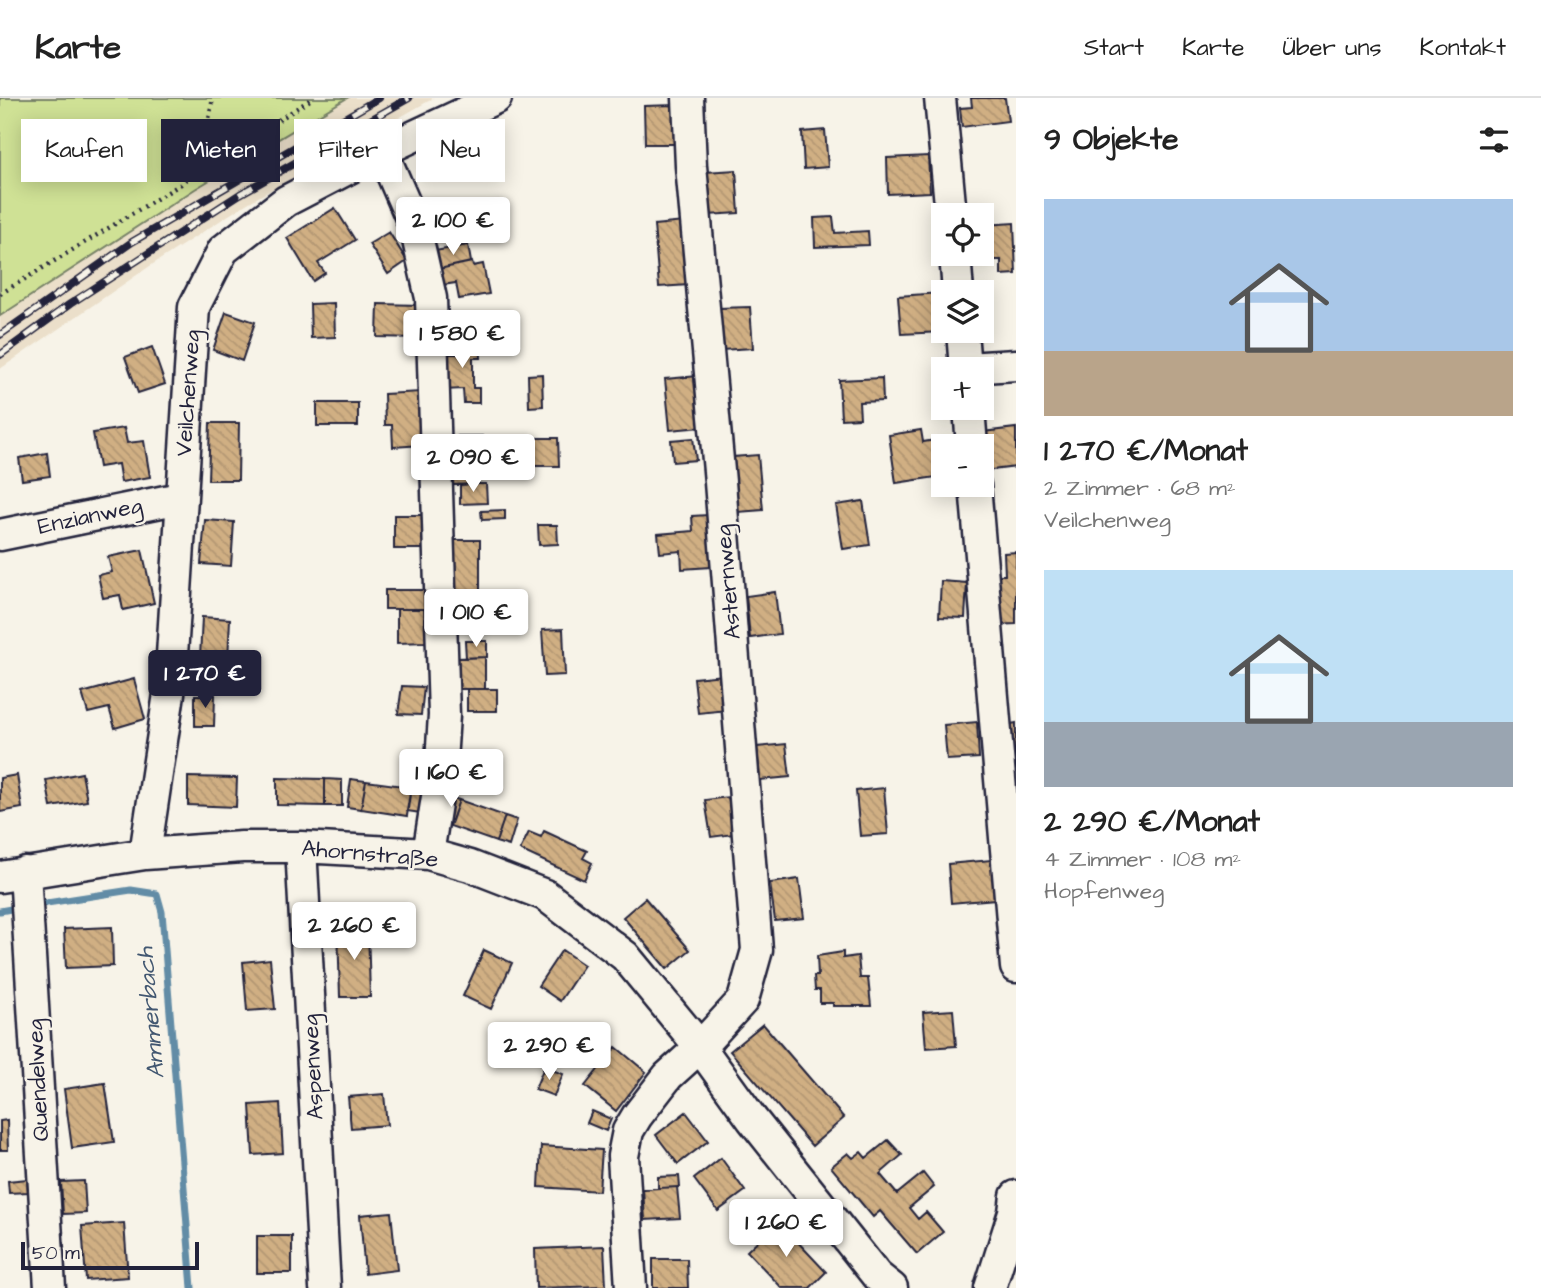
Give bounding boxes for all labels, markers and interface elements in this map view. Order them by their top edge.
text: Karte [35,25,121,71]
text: Start [1084,31,1144,65]
text: Karte [1182,31,1245,65]
text: Über uns [1283,31,1382,65]
text: Kontakt [1420,31,1506,65]
chip: Kaufen [21,119,147,182]
chip: Mieten [161,119,280,182]
chip: Filter [294,119,402,182]
chip: Neu [416,119,505,182]
text: 9 Objekte [1044,119,1178,161]
icon: filters [1475,121,1513,159]
pin: 2 100 € [388,198,518,257]
map controls [931,203,994,497]
button: locate [931,203,994,266]
text: 2 100 € [412,204,494,236]
icon: home [1216,245,1342,371]
button: layers [931,280,994,343]
pin: 1 580 € [397,310,527,370]
text: 1 580 € [419,317,505,349]
street label: Veilchenweg [168,329,209,457]
button: + [931,357,994,420]
text: 1 270 €/Monat [1044,430,1248,472]
pin: 2 090 € [408,434,538,494]
button: − [931,434,994,497]
text: 2 090 € [427,441,519,473]
text: 2 Zimmer · 68 m² [1044,472,1236,504]
street label: Enzianweg [35,489,146,544]
text: Veilchenweg [1044,504,1171,536]
street label: Asternweg [707,523,750,641]
pin: 1 010 € [411,589,541,649]
text: 1 010 € [440,596,512,628]
icon: home [1216,616,1342,742]
pin: 1 270 € [140,650,270,710]
text: 1 270 € [164,657,246,689]
pin: 1 160 € [386,750,516,809]
text: 1 160 € [415,756,487,788]
text: 2 290 €/Monat [1044,801,1260,843]
street label: Ahornstraße [300,832,440,876]
text: 4 Zimmer · 108 m² [1044,843,1241,875]
text: Hopfenweg [1044,875,1164,907]
pin: 2 260 € [289,902,419,962]
text: 2 260 € [308,909,400,941]
water label: Ammerbach [128,945,174,1080]
street label: Aspenweg [294,1013,333,1121]
street label: Quendelweg [19,1018,58,1142]
pin: 2 290 € [484,1023,614,1082]
text: 2 290 € [504,1029,594,1061]
pin: 1 260 € [721,1200,851,1259]
text: 1 260 € [745,1206,827,1238]
scale bar [21,1239,200,1271]
text: 50 m [32,1240,80,1267]

